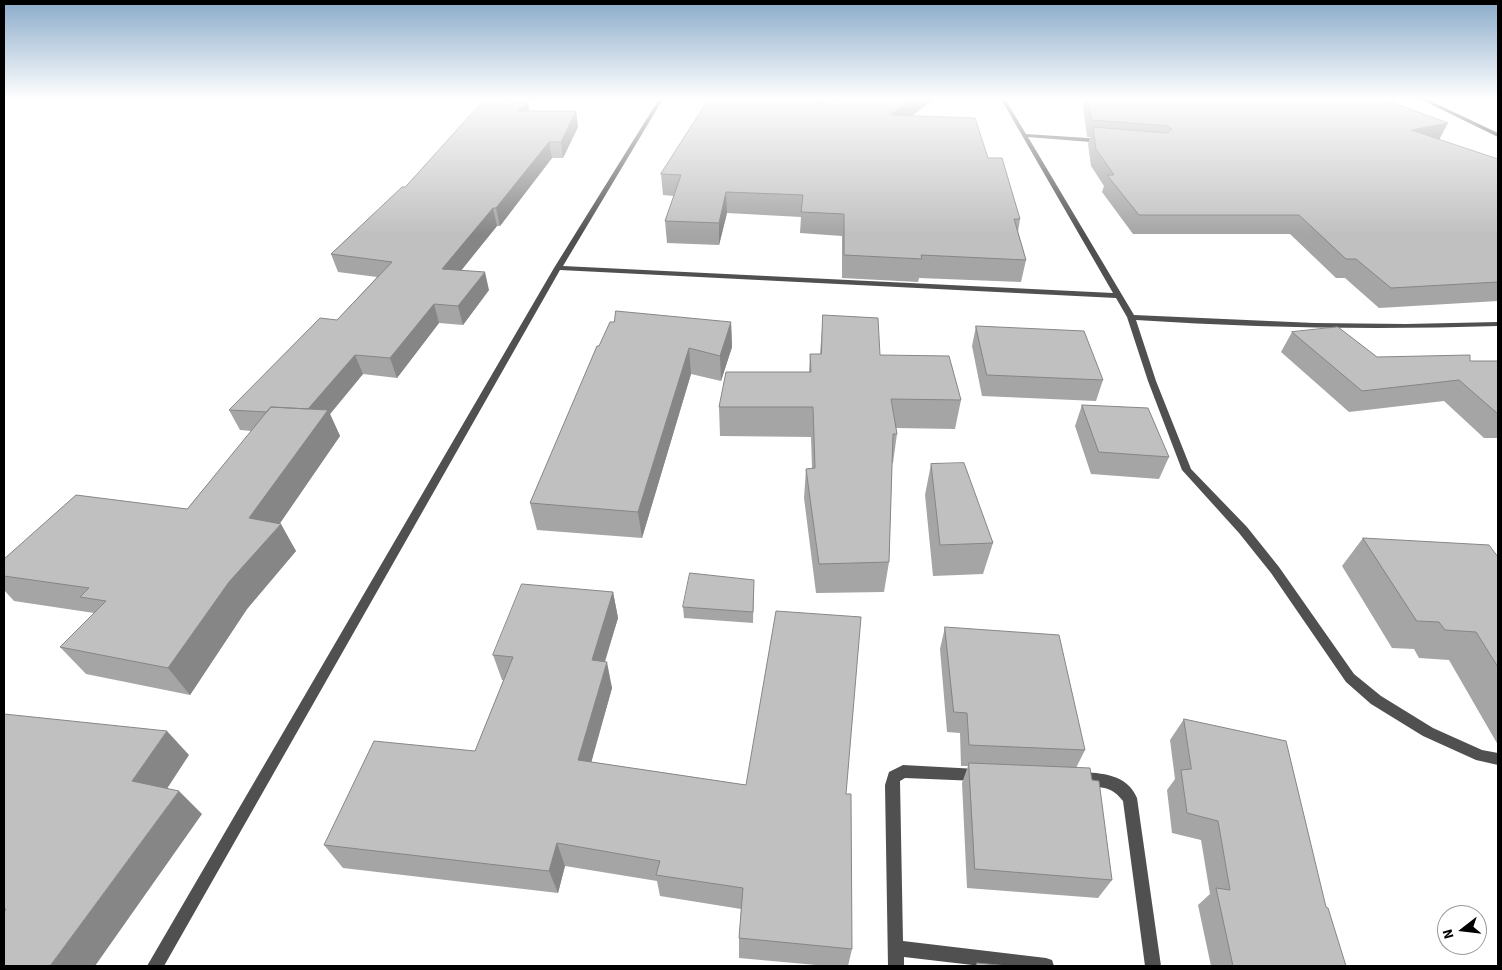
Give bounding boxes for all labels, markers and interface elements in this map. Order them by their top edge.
north arrow [1437,905,1487,955]
text: N [1438,927,1459,941]

